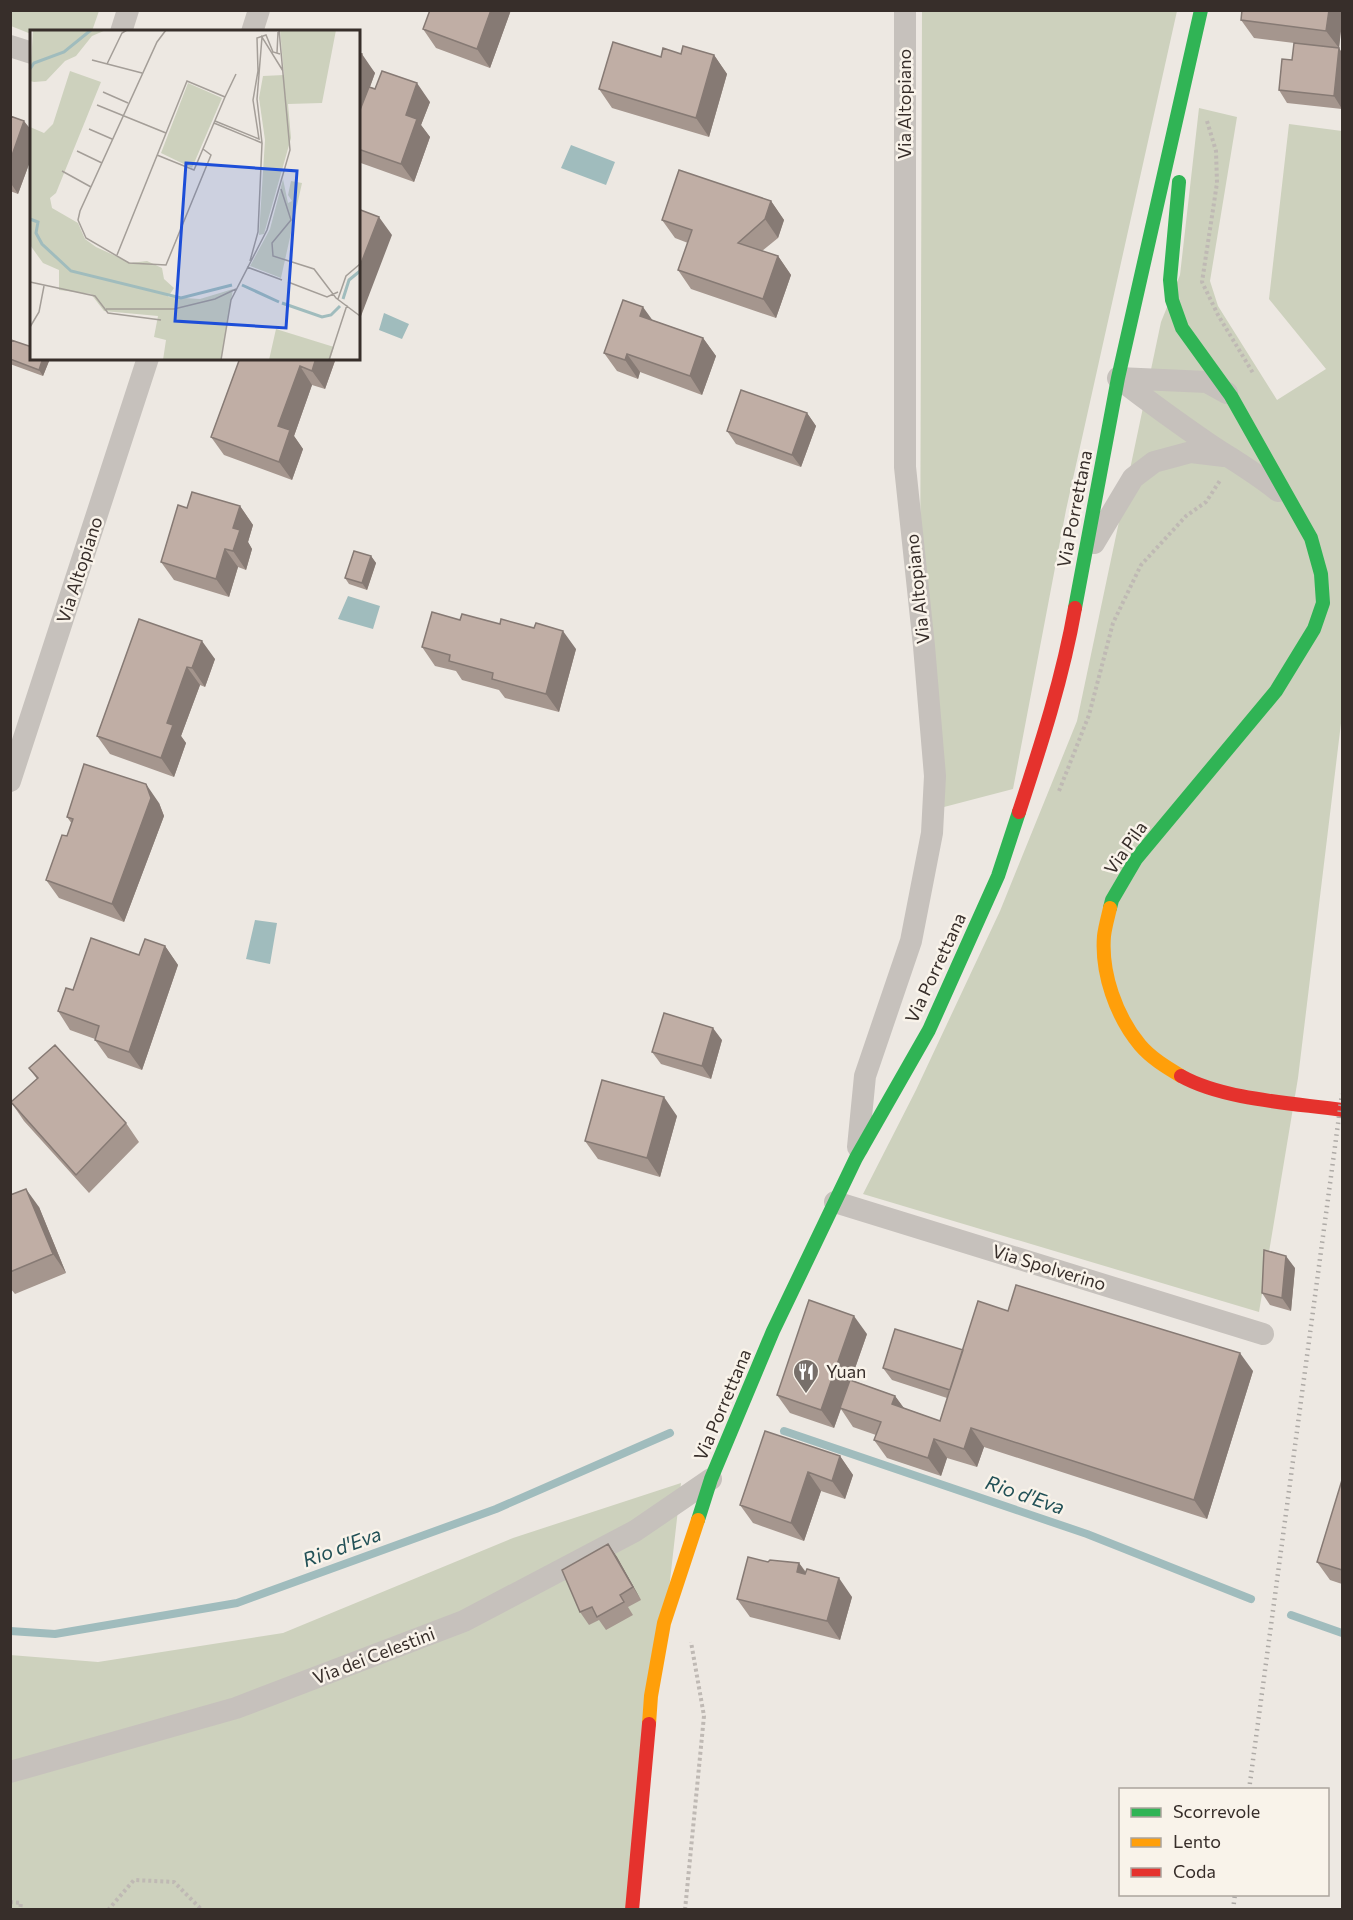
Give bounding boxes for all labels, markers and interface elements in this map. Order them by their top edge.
inset map [30,30,360,360]
street label: Via Altopiano [893,49,915,159]
street label: Via Porrettana [1052,448,1096,569]
street label: Via Altopiano [51,514,107,626]
street label: Via Altopiano [900,533,934,645]
street label: Via Pila [1099,817,1151,878]
street label: Via Porrettana [900,909,970,1026]
street label: Via Spolverino [990,1239,1109,1295]
street label: Via Porrettana [689,1346,755,1464]
restaurant icon: Yuan [791,1357,821,1395]
place label: Yuan [826,1360,866,1382]
water label: Rio d'Eva [983,1469,1068,1519]
water label: Rio d'Eva [299,1521,384,1571]
street label: Via dei Celestini [310,1622,438,1688]
legend [1119,1788,1329,1896]
text: Scorrevole [1173,1800,1260,1822]
text: Lento [1173,1830,1221,1852]
text: Coda [1173,1860,1216,1882]

